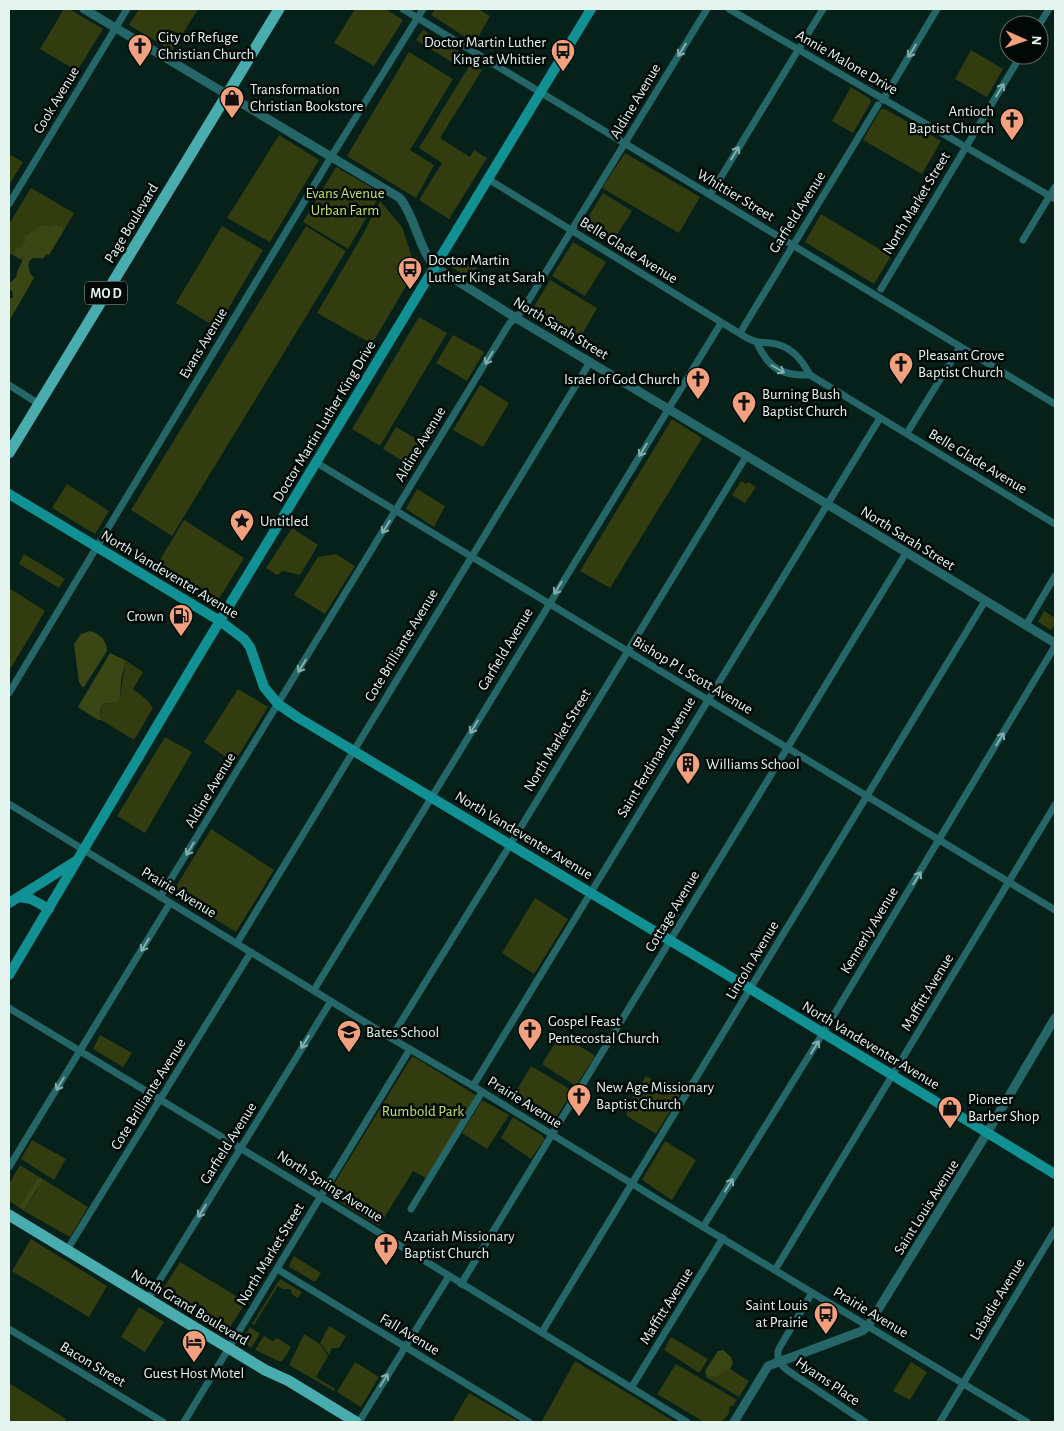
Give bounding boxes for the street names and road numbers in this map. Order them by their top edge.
street label: Annie Malone Drive [793,27,900,98]
street label: Aldine Avenue [607,61,664,141]
street label: Cook Avenue [31,64,82,136]
street label: North Market Street [880,149,953,257]
street label: Whittier Street [694,166,777,224]
street label: Garfield Avenue [766,169,829,256]
street label: Page Boulevard [102,181,161,266]
street label: Belle Glade Avenue [577,214,680,286]
road number: MO D [85,282,127,304]
street label: North Sarah Street [511,294,611,363]
street label: Evans Avenue [177,305,230,381]
street label: Doctor Martin Luther King Drive [270,338,379,504]
street label: Aldine Avenue [392,404,449,484]
street label: Belle Glade Avenue [926,426,1030,497]
street label: North Sarah Street [858,503,958,573]
street label: North Vandeventer Avenue [98,528,241,621]
street label: Cote Brilliante Avenue [362,586,441,704]
street label: Garfield Avenue [475,605,536,693]
street label: Bishop P L Scott Avenue [630,634,755,717]
street label: North Market Street [521,686,594,794]
street label: Saint Ferdinand Avenue [615,694,698,820]
street label: Aldine Avenue [182,750,239,830]
street label: North Vandeventer Avenue [452,789,595,882]
street label: Prairie Avenue [139,864,219,921]
street label: Cottage Avenue [642,868,703,954]
street label: Kennerly Avenue [838,884,901,976]
street label: Lincoln Avenue [723,918,782,1002]
street label: Maffitt Avenue [899,951,956,1033]
street label: North Vandeventer Avenue [799,999,942,1092]
street label: Cote Brilliante Avenue [108,1036,189,1153]
street label: Prairie Avenue [485,1074,565,1131]
street label: Garfield Avenue [197,1100,260,1187]
street label: North Spring Avenue [274,1148,385,1225]
street label: Saint Louis Avenue [891,1157,962,1257]
street label: North Market Street [234,1200,307,1308]
street label: Labadie Avenue [967,1256,1028,1343]
street label: Maffitt Avenue [637,1265,696,1347]
street label: North Grand Boulevard [128,1266,251,1349]
street label: Prairie Avenue [831,1284,911,1341]
street label: Fall Avenue [377,1311,442,1358]
street label: Bacon Street [57,1339,128,1390]
street label: Hyams Place [793,1355,863,1408]

